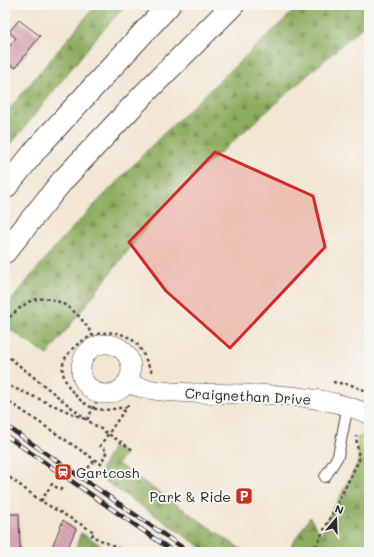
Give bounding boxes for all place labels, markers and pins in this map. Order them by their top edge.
station icon: Gartcosh [53,462,73,482]
place label: Gartcosh [76,463,140,482]
parking icon: Park & Ride [234,486,254,506]
place label: Park & Ride [149,487,231,506]

